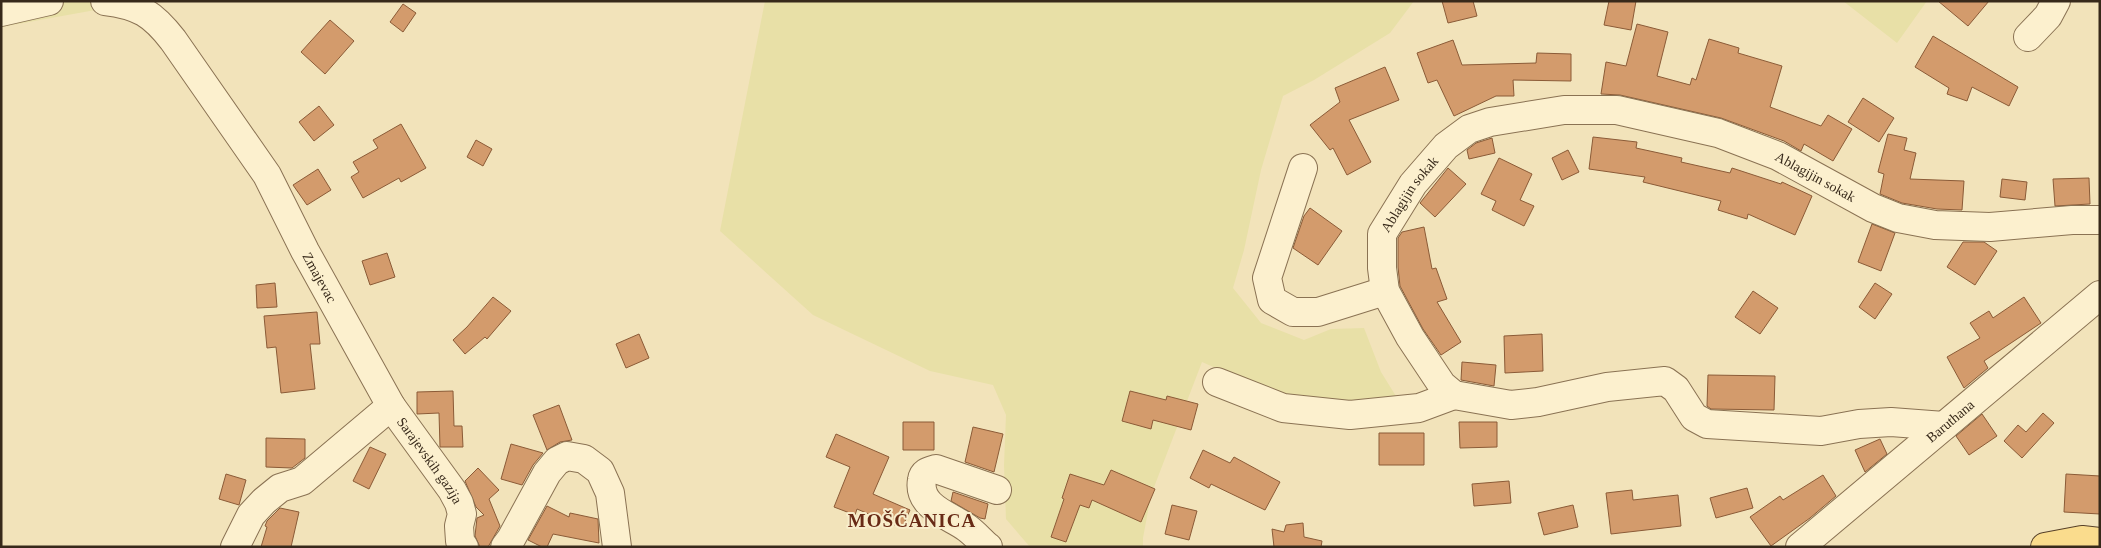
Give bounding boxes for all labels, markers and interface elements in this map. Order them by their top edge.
street label: Ablagijin sokak [1773,149,1858,204]
street label: Ablagijin sokak [1378,153,1441,235]
street label: Zmajevac [300,250,340,305]
street label: Baruthana [1923,396,1978,445]
street label: Sarajevskih gazija [394,414,466,507]
district label: MOŠĆANICA [848,510,976,531]

